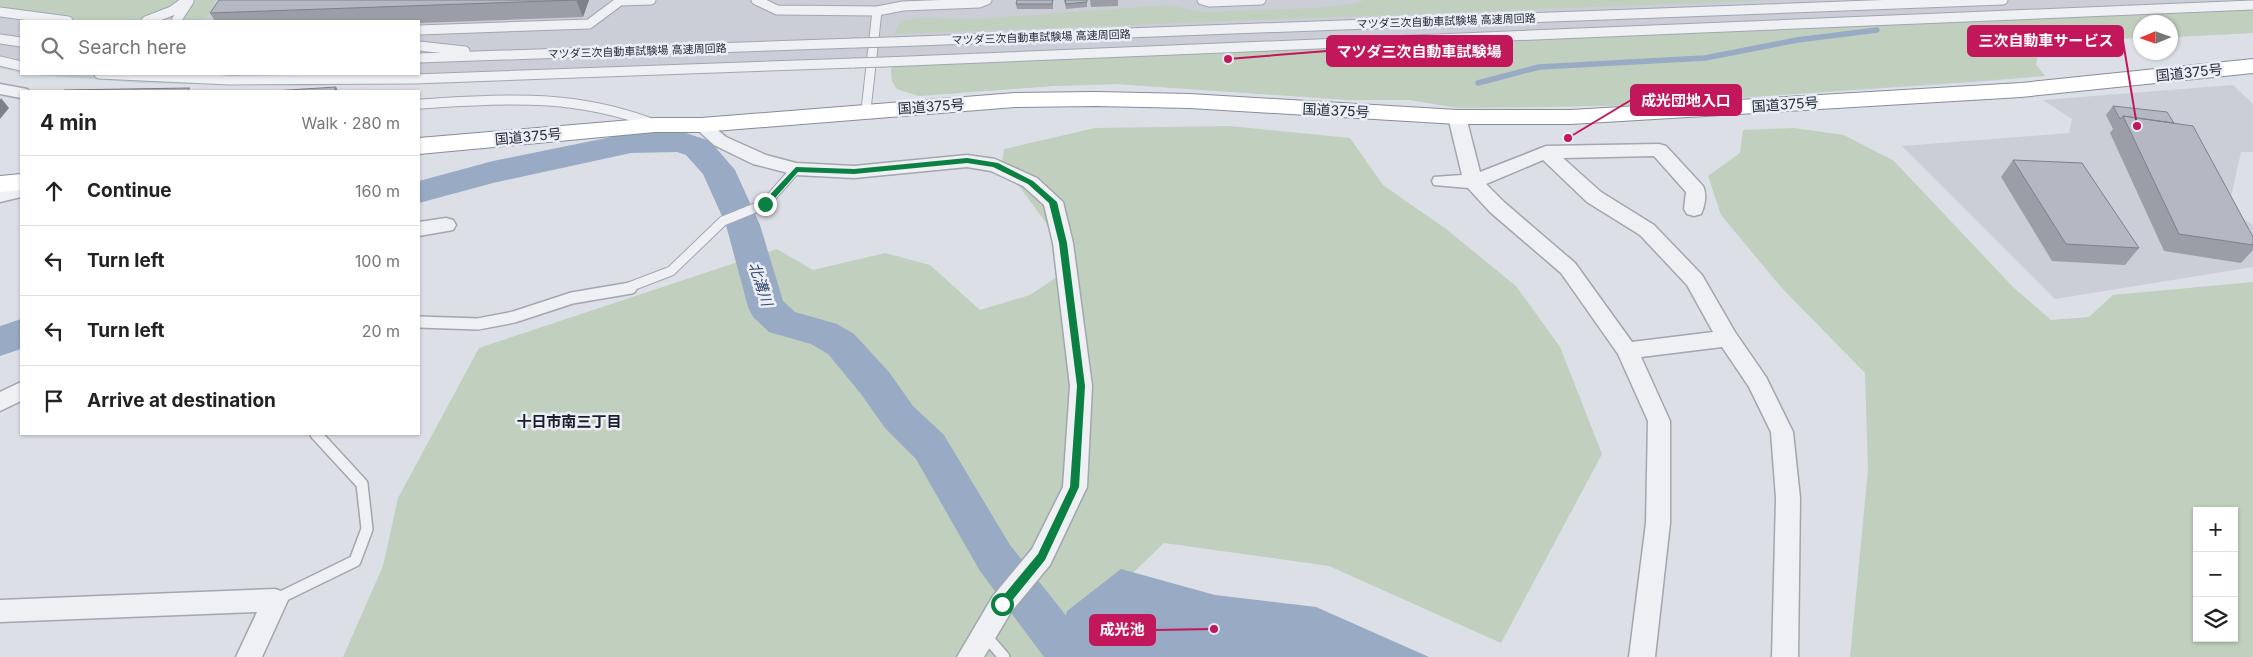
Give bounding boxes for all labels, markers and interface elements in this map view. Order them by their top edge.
street label: マツダ三次自動車試験場 高速周回路 [1356,11,1536,31]
north arrow [2133,15,2178,60]
search box [20,20,420,75]
callout: 三次自動車サービス [1968,26,2123,56]
street label: マツダ三次自動車試験場 高速周回路 [951,27,1131,47]
text: 三次自動車サービス [1978,31,2114,50]
icon: search [38,34,66,62]
text: Search here [78,36,187,59]
callout: マツダ三次自動車試験場 [1327,36,1512,66]
street label: マツダ三次自動車試験場 高速周回路 [547,41,727,61]
text: マツダ三次自動車試験場 [1336,42,1502,61]
street label: 国道375号 [2155,60,2223,84]
callout: 成光団地入口 [1631,85,1741,115]
text: 成光団地入口 [1641,91,1731,110]
street label: 国道375号 [1751,93,1819,115]
street label: 国道375号 [897,95,965,117]
street label: 国道375号 [1302,100,1370,120]
text: 4 min [40,110,97,135]
text: Walk · 280 m [302,113,400,133]
street label: 国道375号 [494,125,562,147]
icon: ahead [40,177,68,205]
text: Continue [87,179,172,202]
text: 160 m [355,181,400,201]
route end [754,193,777,216]
icon: left [40,247,68,275]
text: Turn left [87,249,165,272]
text: 100 m [355,251,400,271]
water label: 北溝川 [745,260,778,310]
icon: left [40,317,68,345]
text: Turn left [87,319,165,342]
text: 20 m [362,321,400,341]
icon: arrive [40,387,68,415]
text: Arrive at destination [87,389,276,412]
district label: 十日市南三丁目 [516,412,622,431]
map controls [2193,507,2238,642]
button: + [2193,507,2238,552]
button: − [2193,552,2238,597]
route start [991,593,1014,616]
button: layers [2193,597,2238,642]
callout: 成光池 [1090,615,1155,645]
text: 成光池 [1099,620,1145,639]

